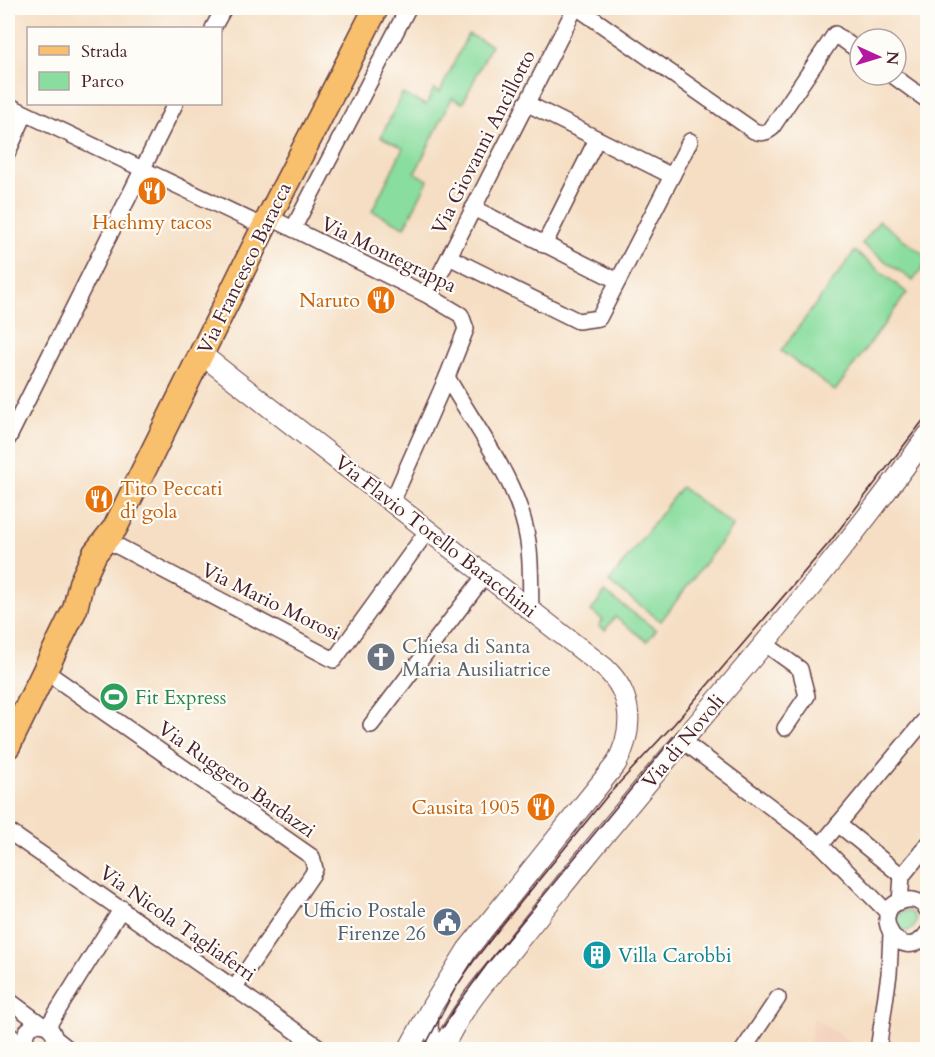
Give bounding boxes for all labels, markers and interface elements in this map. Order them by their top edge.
legend [27,27,222,105]
north arrow [848,27,908,87]
text: Strada [81,39,128,64]
street label: Via Giovanni Ancillotto [425,45,542,239]
text: N [881,50,903,66]
text: Parco [81,69,124,94]
restaurant icon: Hachmy tacos [136,175,168,207]
street label: Via Francesco Baracca [191,177,298,359]
place label: Hachmy tacos [92,209,212,236]
street label: Via Montegrappa [316,210,461,299]
restaurant icon: Naruto [365,284,397,316]
place label: Naruto [299,287,360,314]
street label: Via Flavio Torello Baracchini [329,449,543,624]
place label: Tito Peccati di gola [120,475,223,525]
restaurant icon: Tito Peccati di gola [83,483,115,515]
street label: Via Mario Morosi [197,556,345,647]
place label: Chiesa di Santa Maria Ausiliatrice [402,633,551,683]
church icon: Chiesa di Santa Maria Ausiliatrice [365,641,397,673]
sports icon: Fit Express [98,681,130,713]
place label: Fit Express [135,684,226,711]
street label: Via di Novoli [636,688,731,794]
street label: Via Ruggero Bardazzi [153,715,321,844]
restaurant icon: Causita 1905 [525,791,557,823]
place label: Causita 1905 [411,794,520,821]
street label: Via Nicola Tagliaferri [94,859,262,988]
place label: Ufficio Postale Firenze 26 [303,897,426,947]
public building icon: Ufficio Postale Firenze 26 [431,906,463,938]
building icon: Villa Carobbi [581,939,613,971]
place label: Villa Carobbi [618,942,732,969]

